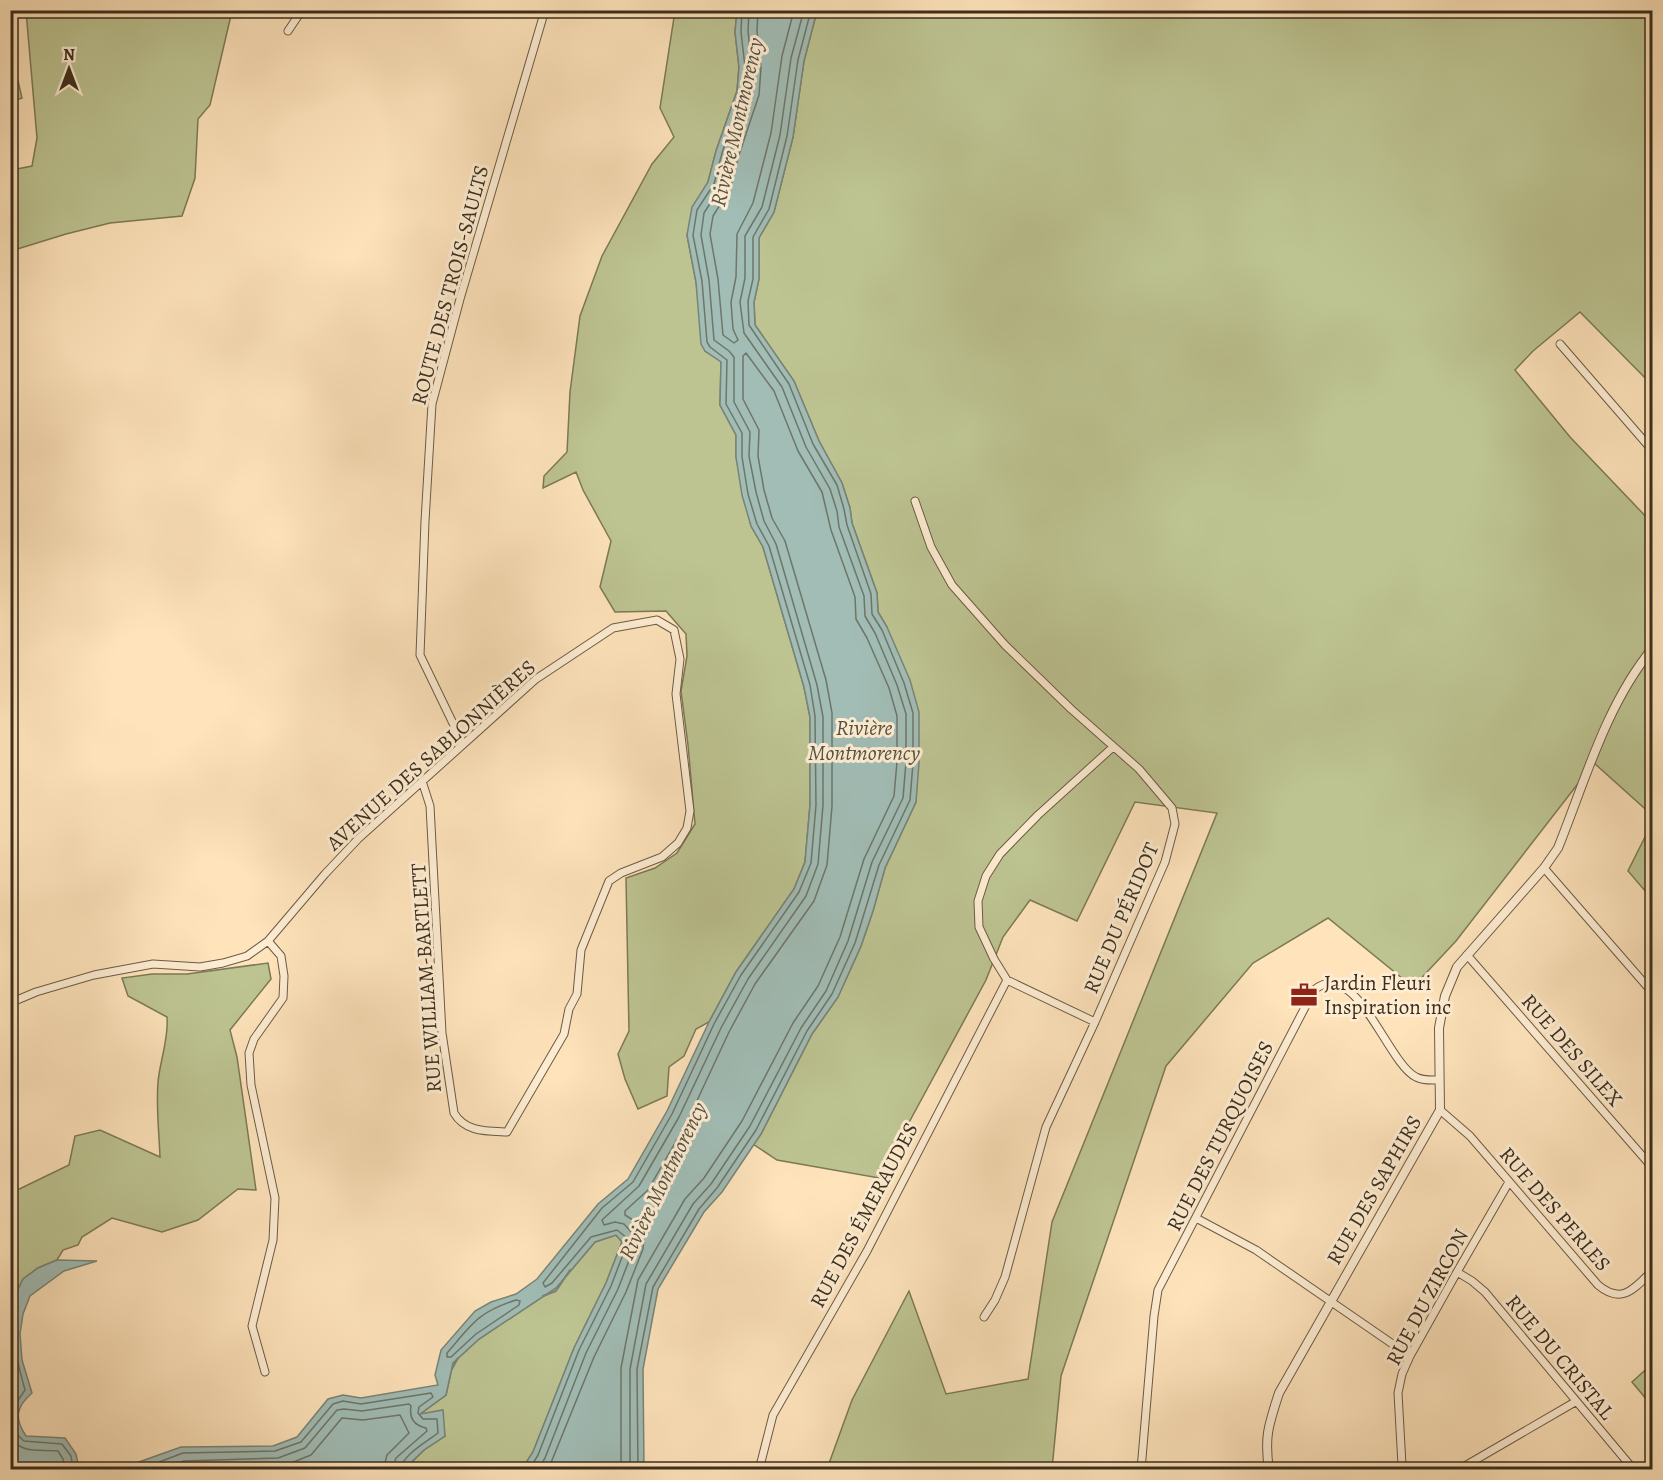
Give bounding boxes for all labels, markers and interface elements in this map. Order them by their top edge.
water label: Rivière Montmorency [703,34,771,209]
north arrow [39,39,99,99]
text: N [63,44,75,66]
street label: ROUTE DES TROIS-SAULTS [404,162,496,408]
street label: AVENUE DES SABLONNIÈRES [320,653,542,857]
water label: Rivière Montmorency [808,713,920,768]
street label: RUE DU PÉRIDOT [1077,838,1166,998]
street label: RUE WILLIAM-BARTLETT [404,862,448,1094]
place label: Jardin Fleuri Inspiration inc [1324,969,1451,1021]
office icon: Jardin Fleuri Inspiration inc [1289,980,1319,1010]
street label: RUE DES SILEX [1515,988,1629,1113]
street label: RUE DES TURQUOISES [1160,1036,1280,1236]
water label: Rivière Montmorency [612,1097,714,1265]
street label: RUE DES SAPHIRS [1320,1110,1428,1270]
street label: RUE DES ÉMERAUDES [803,1118,925,1312]
street label: RUE DES PERLES [1493,1141,1617,1277]
street label: RUE DU ZIRCON [1379,1224,1475,1370]
street label: RUE DU CRISTAL [1499,1289,1621,1426]

